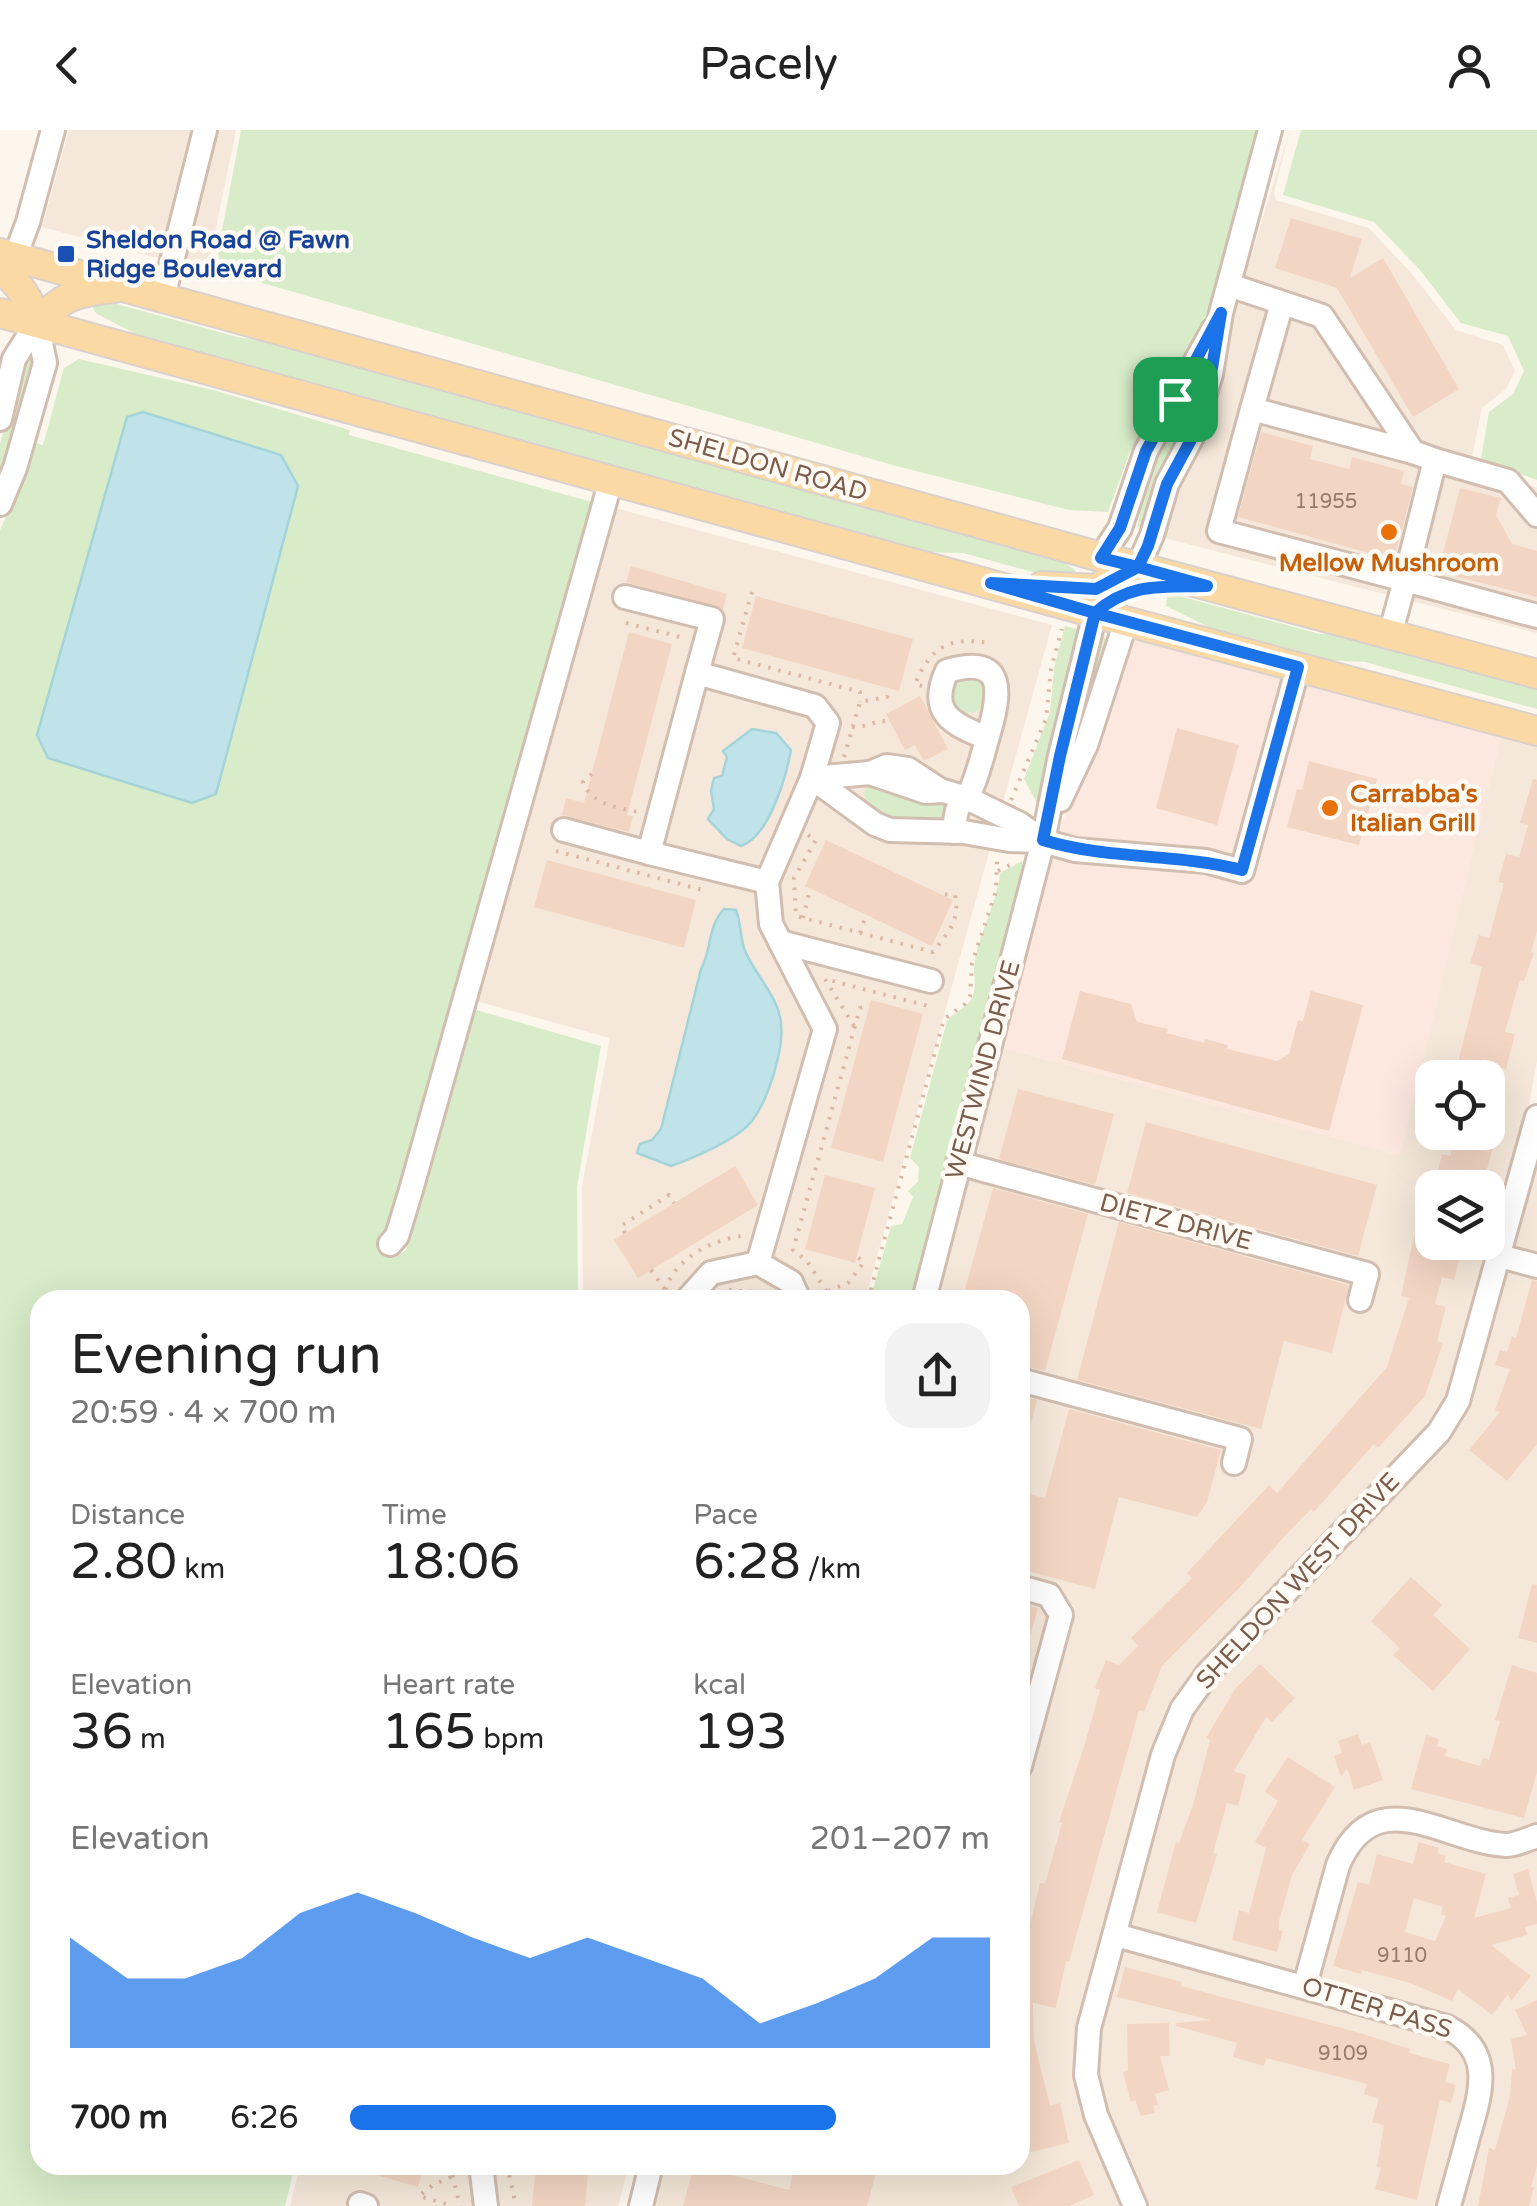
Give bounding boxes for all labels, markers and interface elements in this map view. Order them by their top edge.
icon: back [40,38,95,93]
text: Pacely [699,38,838,92]
icon: person [1442,38,1497,93]
place label: Sheldon Road @ Fawn Ridge Boulevard [86,225,350,284]
marker: Sheldon Road @ Fawn Ridge Boulevard [55,243,77,265]
pin [1133,357,1218,442]
icon: arrive [1148,372,1203,427]
street label: SHELDON ROAD [665,422,871,508]
house number: 11955 [1295,490,1357,514]
marker: Mellow Mushroom [1378,521,1400,543]
place label: Mellow Mushroom [1279,548,1499,578]
place label: Carrabba's Italian Grill [1350,779,1478,838]
marker: Carrabba's Italian Grill [1319,797,1341,819]
street label: WESTWIND DRIVE [939,957,1027,1183]
map controls [1415,1060,1505,1260]
button: locate [1415,1060,1505,1150]
button: layers [1415,1170,1505,1260]
street label: DIETZ DRIVE [1097,1187,1255,1257]
text: Evening run [70,1323,382,1389]
button: share [885,1323,990,1428]
text: 20:59 · 4 × 700 m [70,1394,336,1432]
street label: SHELDON WEST DRIVE [1190,1467,1406,1695]
text: Distance [70,1498,185,1532]
text: Time [382,1498,447,1532]
text: Pace [693,1498,758,1532]
text: 2.80 [70,1532,177,1592]
text: 18:06 [382,1532,520,1592]
text: 6:28 [693,1532,801,1592]
text: km [177,1552,225,1586]
text: /km [801,1552,861,1586]
text: Elevation [70,1668,192,1702]
text: Heart rate [382,1668,515,1702]
text: kcal [693,1668,746,1702]
text: 36 [70,1702,133,1762]
text: 165 [382,1702,476,1762]
text: 193 [693,1702,788,1762]
text: m [133,1722,166,1756]
text: bpm [476,1722,544,1756]
text: Elevation [70,1820,210,1858]
text: 201–207 m [810,1820,990,1858]
house number: 9110 [1377,1944,1427,1968]
street label: OTTER PASS [1298,1971,1456,2045]
house number: 9109 [1318,2042,1368,2066]
text: 700 m [70,2099,168,2137]
text: 6:26 [230,2099,299,2137]

